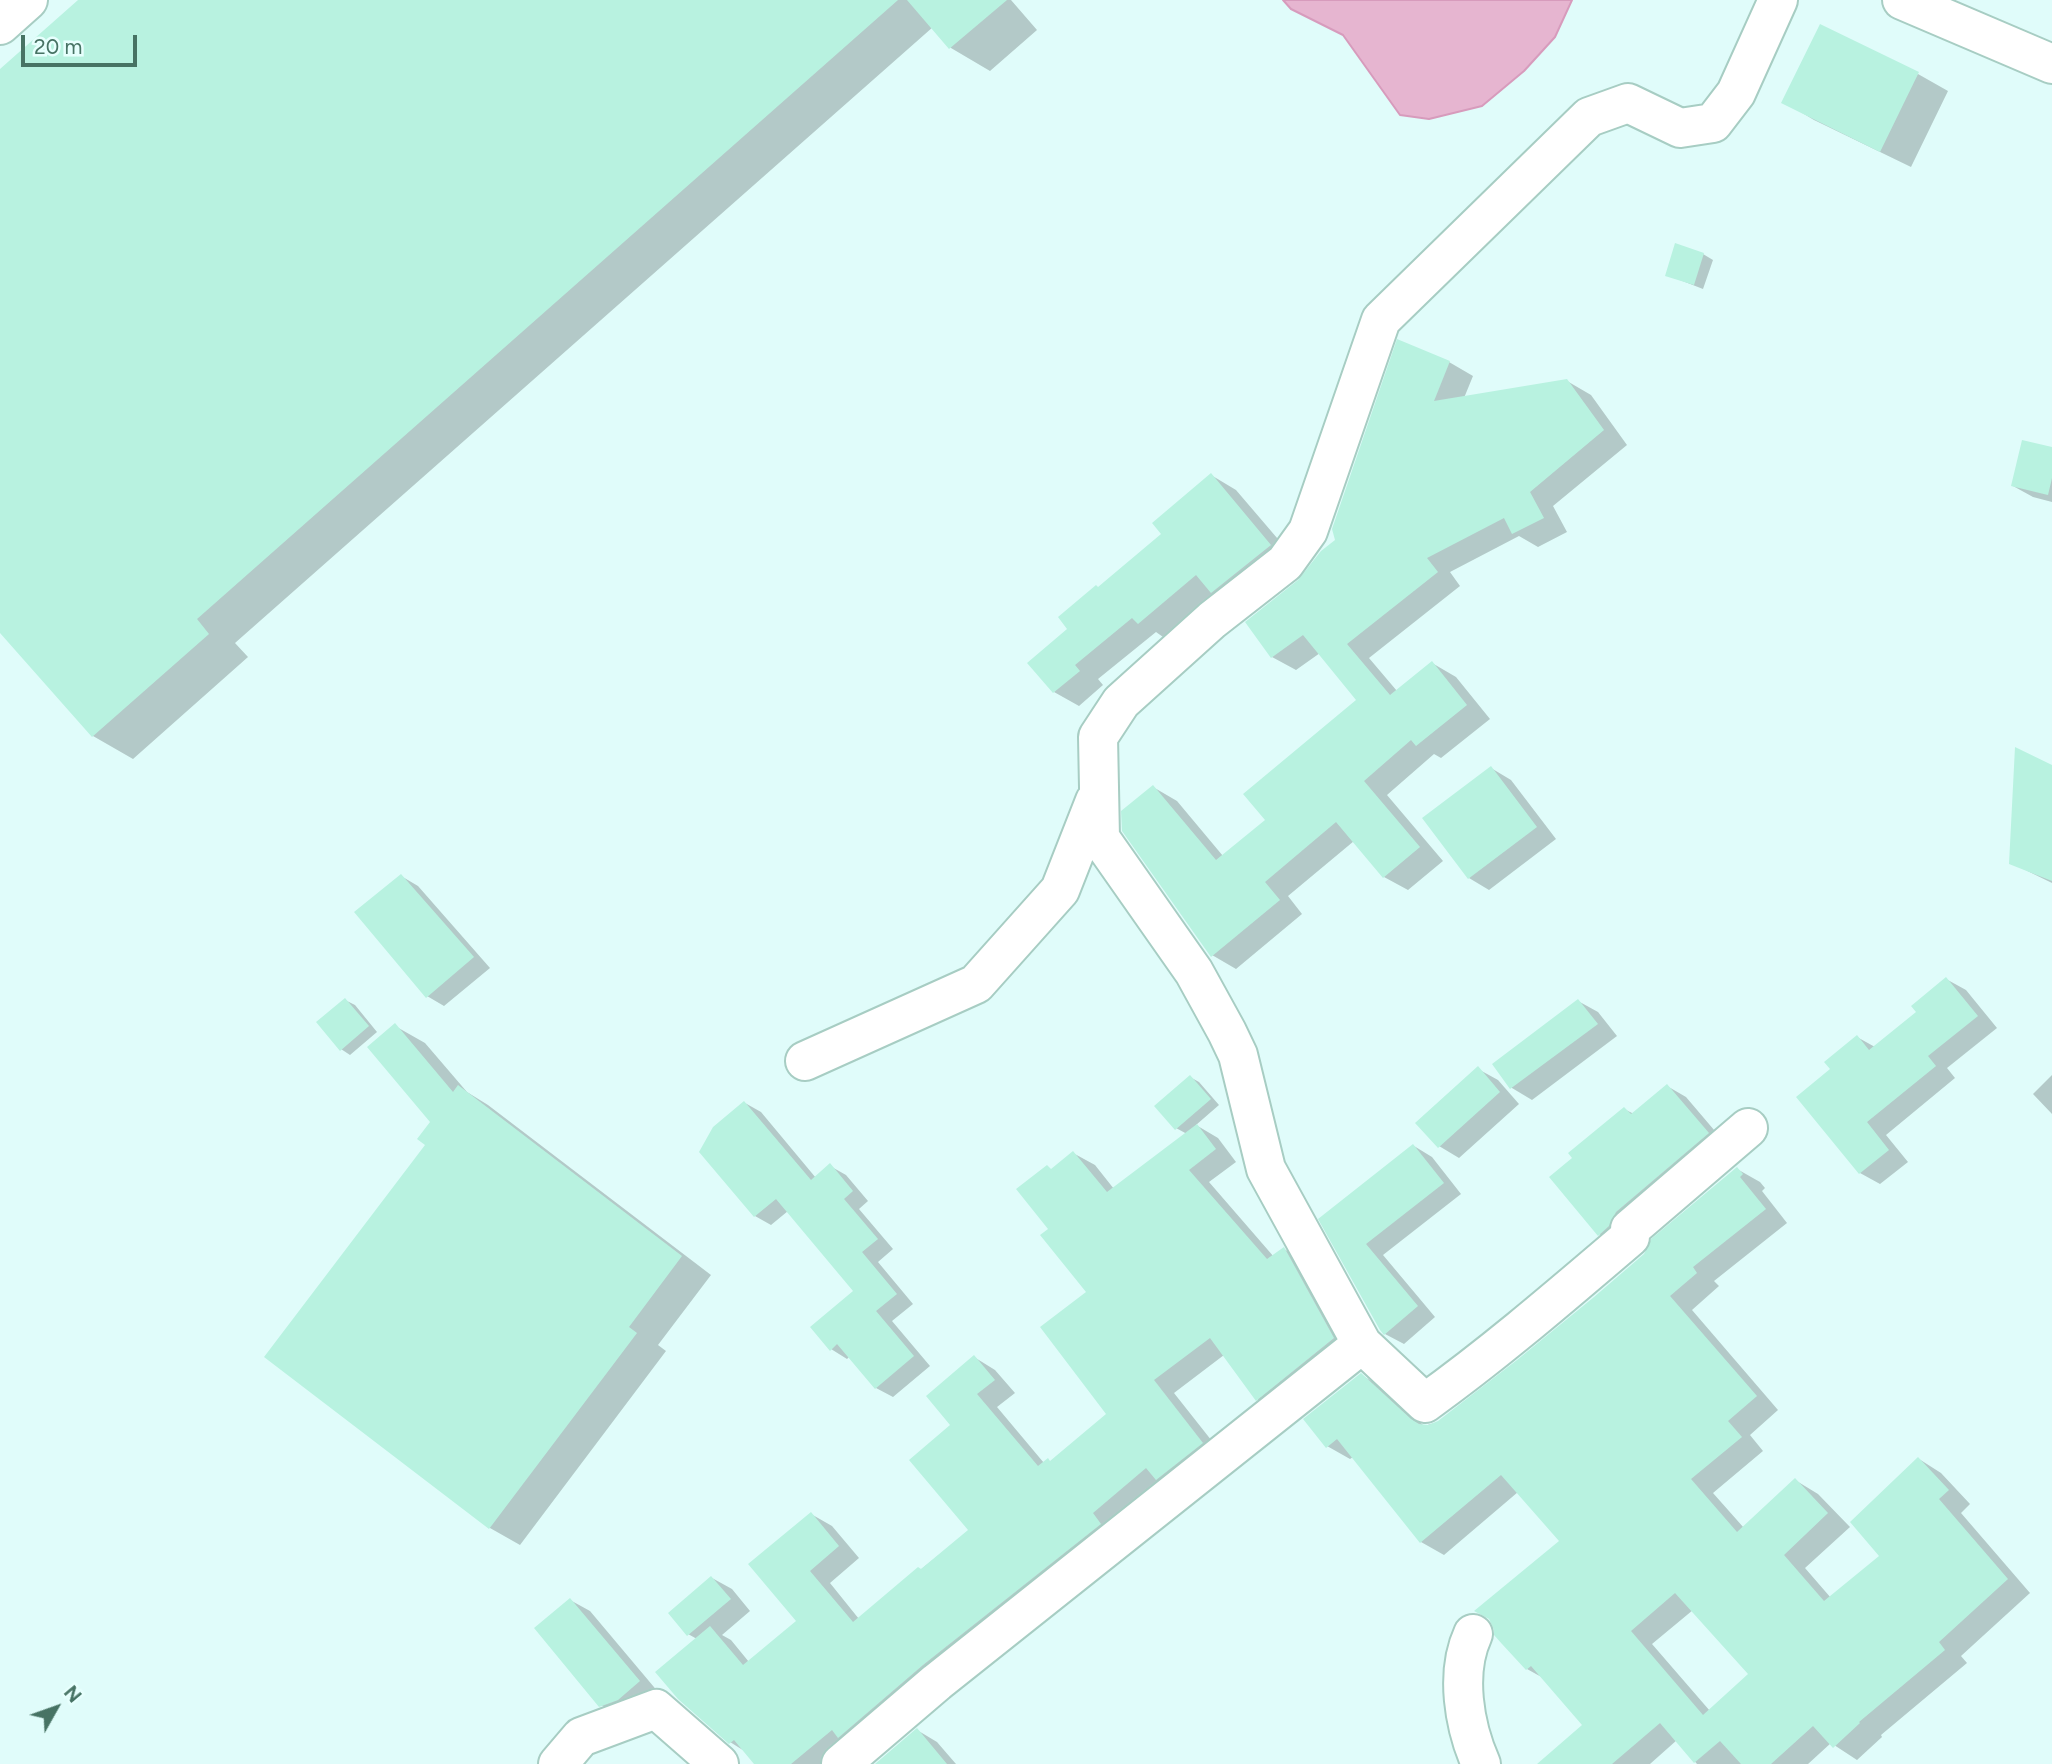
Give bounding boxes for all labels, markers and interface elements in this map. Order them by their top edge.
scale bar [24,21,140,65]
text: 20 m [34,34,82,59]
north arrow [21,1673,91,1743]
text: N [59,1681,86,1707]

